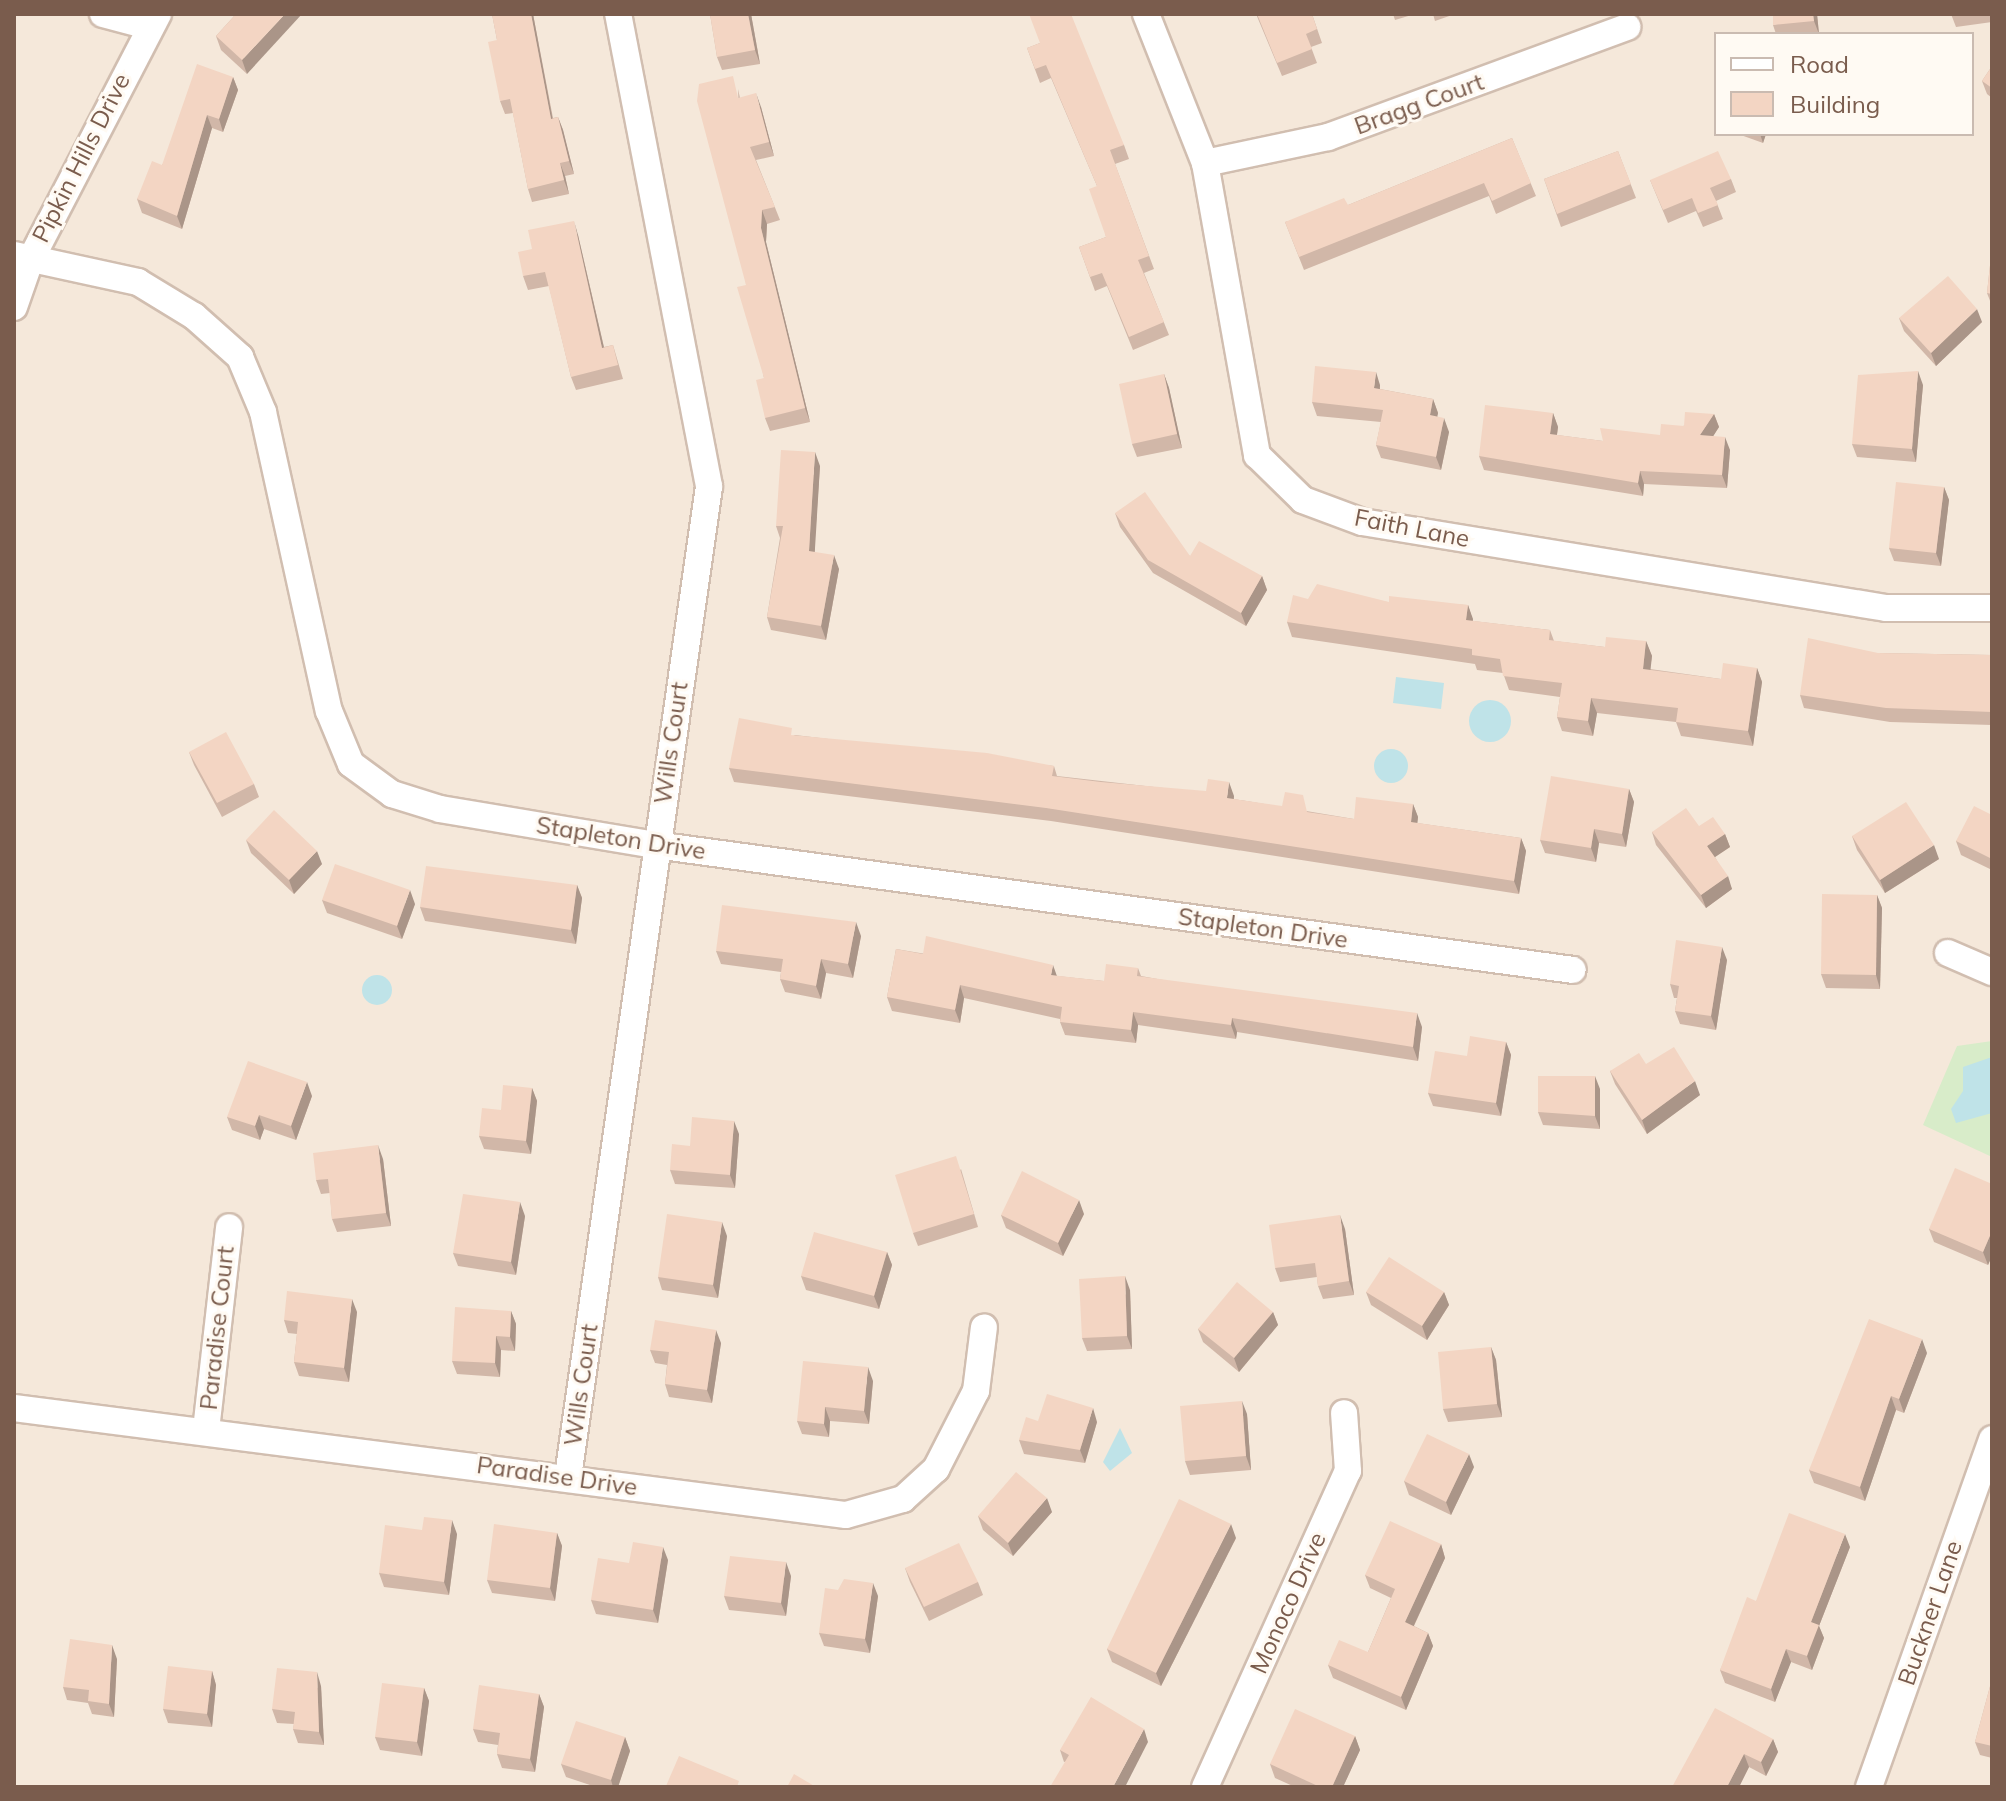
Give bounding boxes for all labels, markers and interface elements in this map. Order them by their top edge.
legend [1714,32,1974,136]
text: Road [1790,49,1849,79]
street label: Bragg Court [1350,67,1488,141]
street label: Pipkin Hills Drive [26,69,136,247]
text: Building [1790,89,1880,119]
street label: Faith Lane [1352,503,1472,553]
street label: Wills Court [648,680,694,806]
street label: Stapleton Drive [534,810,708,866]
street label: Stapleton Drive [1176,902,1350,954]
street label: Paradise Court [194,1245,240,1411]
street label: Wills Court [558,1322,604,1448]
street label: Paradise Drive [475,1450,639,1502]
street label: Monoco Drive [1244,1528,1332,1678]
street label: Buckner Lane [1892,1537,1968,1689]

